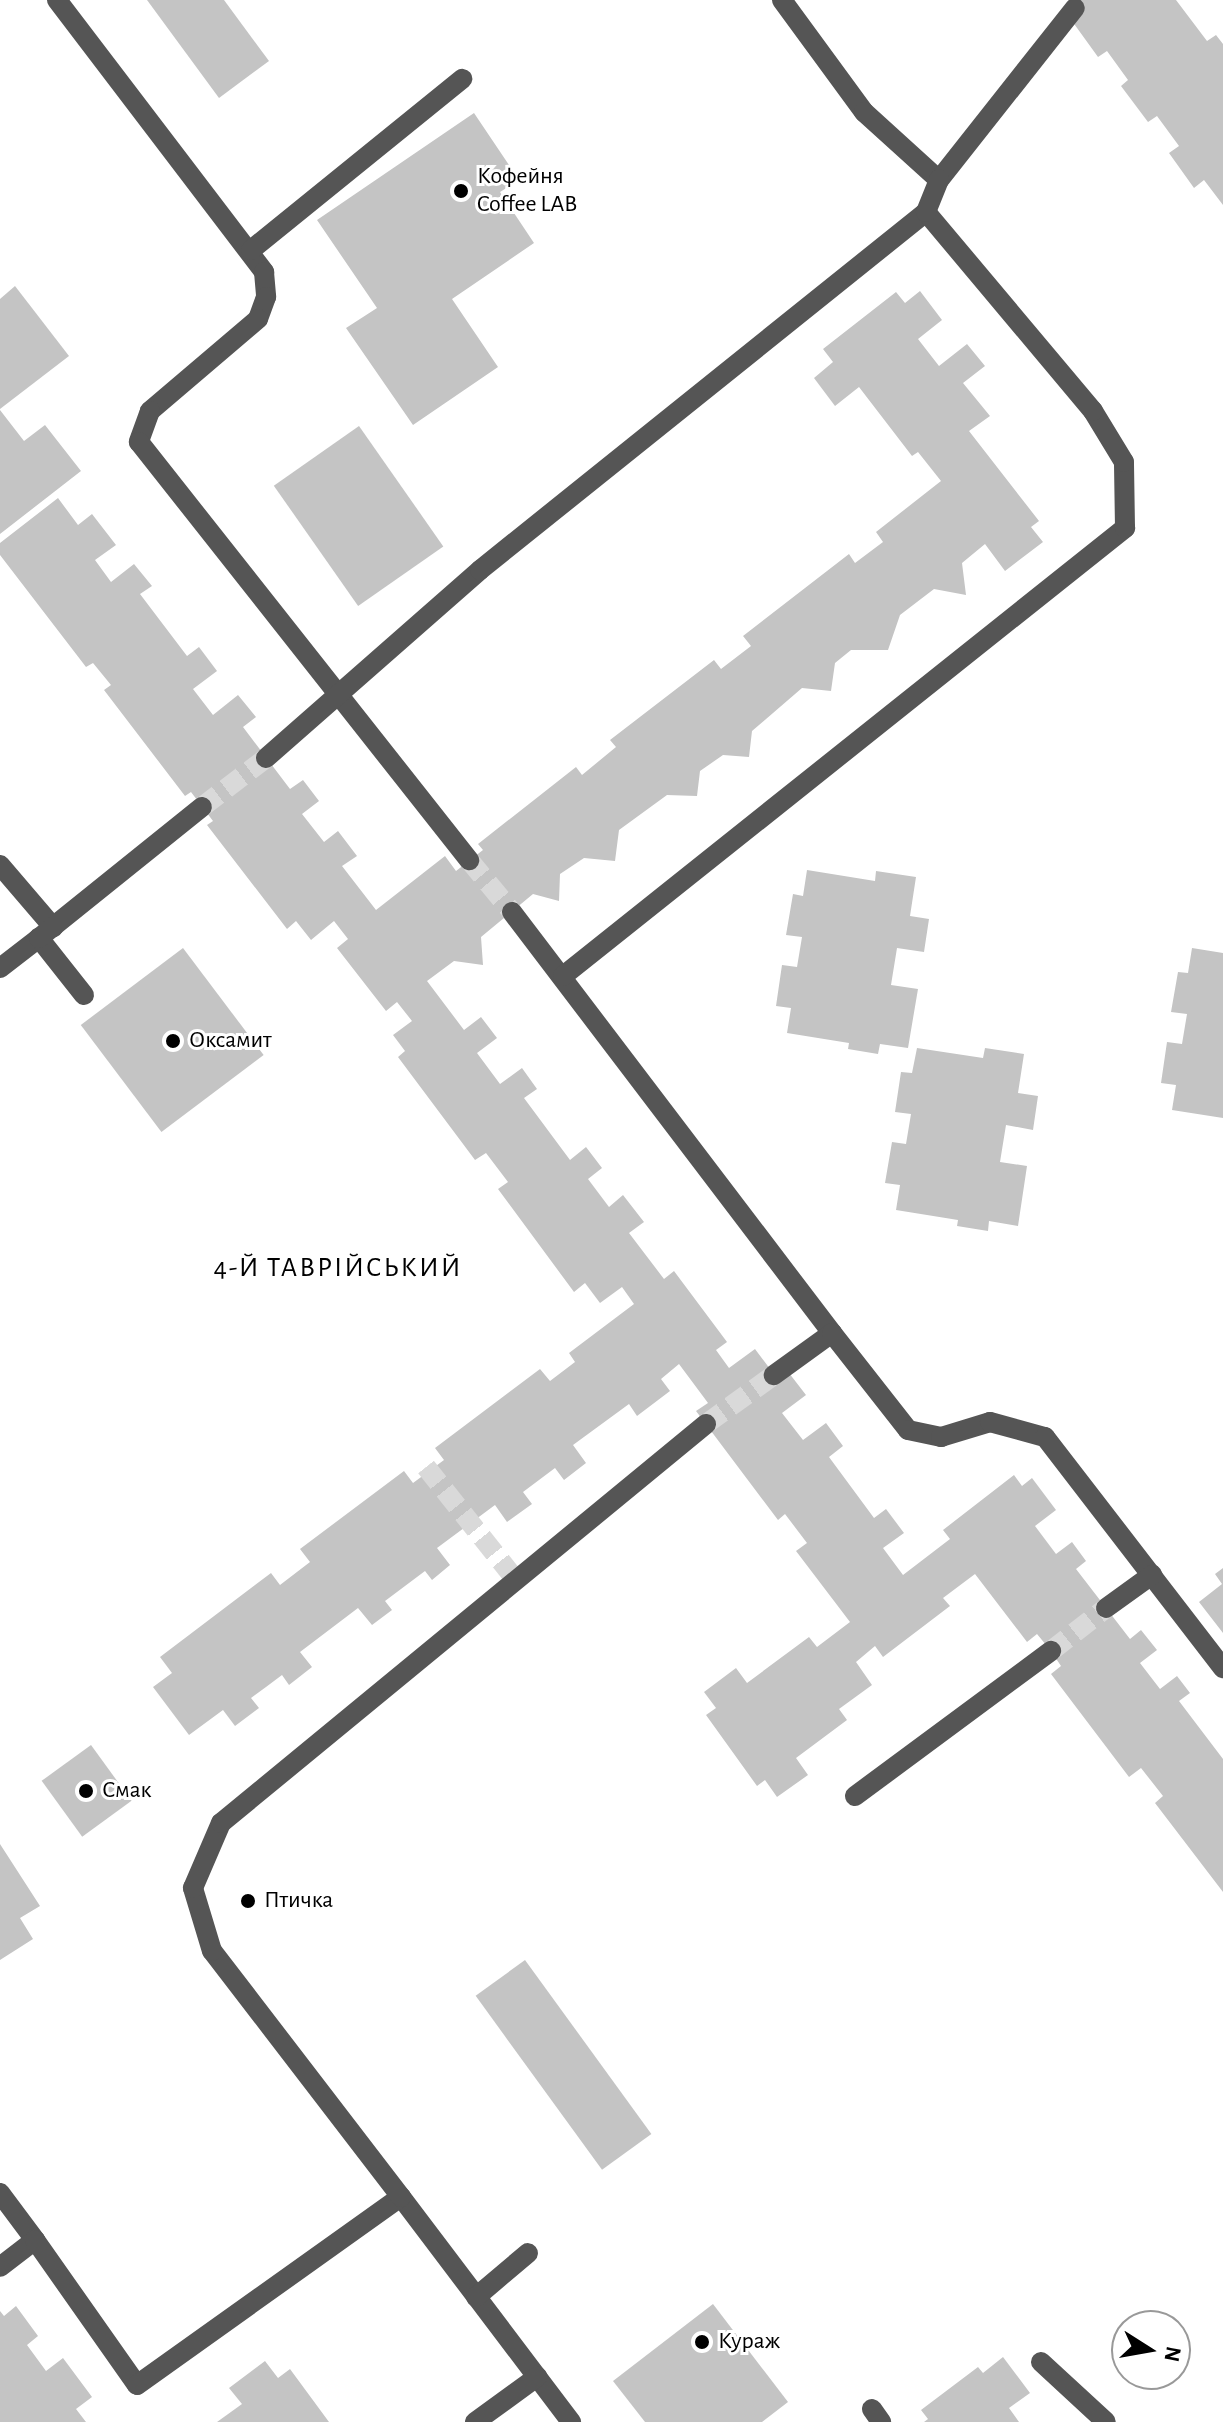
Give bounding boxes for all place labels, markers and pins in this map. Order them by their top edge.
place label: Кофейня Coffee LAB [477,163,577,219]
marker: Кофейня Coffee LAB [452,182,470,200]
place label: Оксамит [189,1027,272,1055]
marker: Оксамит [164,1032,182,1050]
place label: Смак [102,1777,152,1805]
marker: Смак [77,1782,95,1800]
place label: Птичка [264,1887,333,1915]
marker: Птичка [239,1892,257,1910]
place label: Кураж [718,2328,780,2356]
marker: Кураж [693,2333,711,2351]

